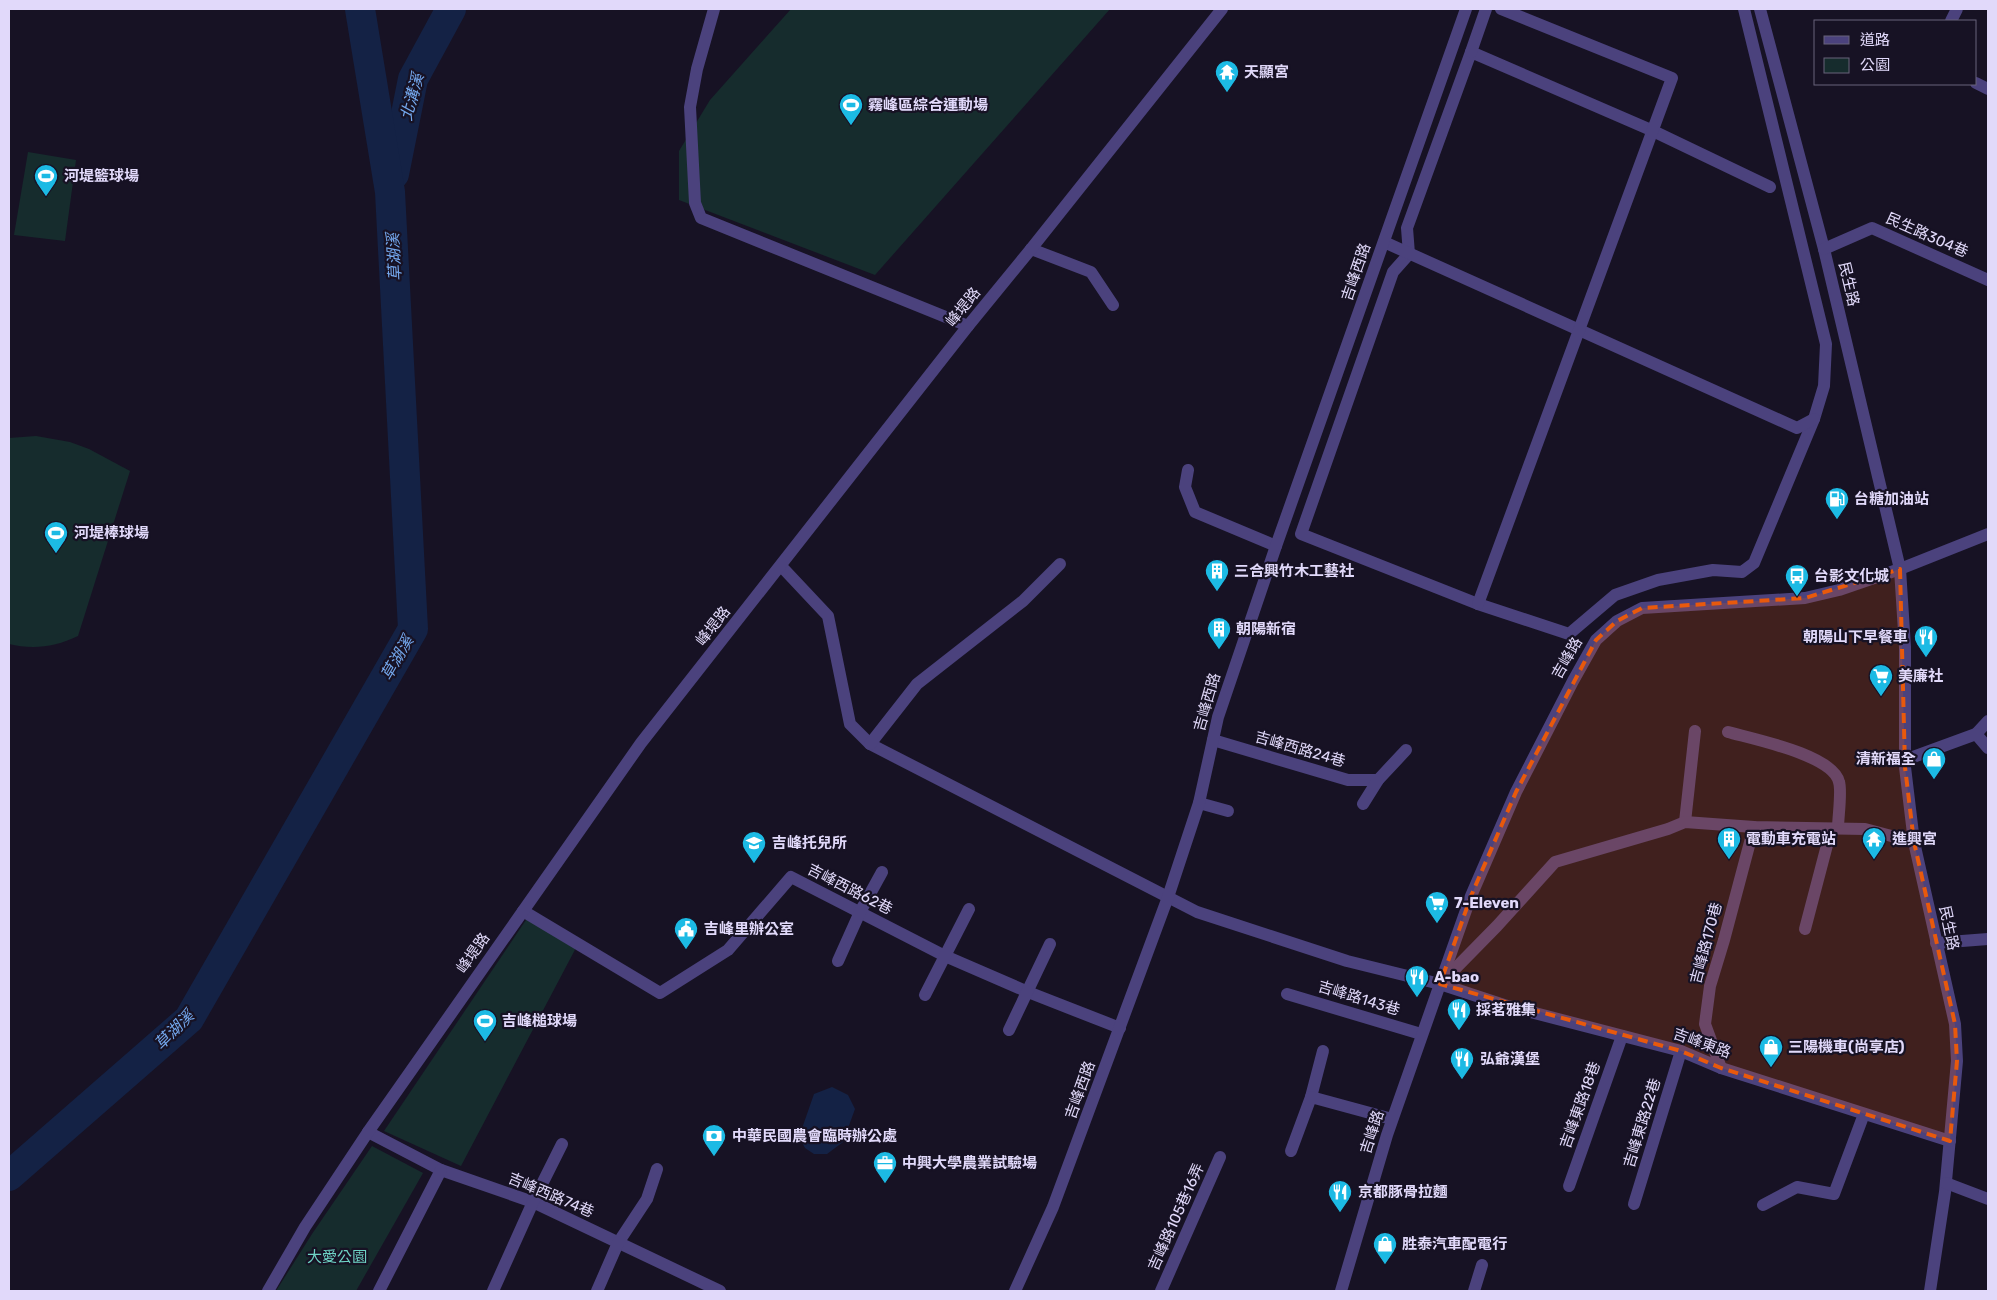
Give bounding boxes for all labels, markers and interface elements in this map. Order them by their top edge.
legend [1814,20,1977,85]
text: 道路 [1860,31,1890,49]
text: 公園 [1860,56,1890,74]
temple icon: 天顯宮 [1214,59,1240,93]
place label: 天顯宮 [1244,63,1289,81]
water label: 北溝溪 [397,69,428,123]
sports icon: 霧峰區綜合運動場 [838,92,864,126]
place label: 霧峰區綜合運動場 [868,96,988,114]
sports icon: 河堤籃球場 [33,163,59,197]
place label: 河堤籃球場 [64,167,139,185]
street label: 民生路304巷 [1883,209,1971,261]
water label: 草湖溪 [383,231,405,281]
street label: 吉峰西路 [1338,241,1374,303]
street label: 民生路 [1835,260,1863,308]
street label: 峰堤路 [942,284,984,330]
fuel station icon: 台糖加油站 [1824,486,1850,520]
place label: 台糖加油站 [1854,490,1929,508]
sports icon: 河堤棒球場 [43,520,69,554]
place label: 河堤棒球場 [74,524,149,542]
building icon: 三合興竹木工藝社 [1204,558,1230,592]
place label: 三合興竹木工藝社 [1234,562,1354,580]
bus stop icon: 台影文化城 [1784,563,1810,597]
place label: 台影文化城 [1814,567,1889,585]
street label: 峰堤路 [692,603,734,649]
building icon: 朝陽新宿 [1206,616,1232,650]
place label: 朝陽新宿 [1236,620,1296,638]
restaurant icon: 朝陽山下早餐車 [1913,624,1939,658]
place label: 朝陽山下早餐車 [1803,628,1908,646]
water label: 草湖溪 [377,631,418,684]
street label: 吉峰路 [1548,634,1586,682]
supermarket icon: 美廉社 [1868,663,1894,697]
place label: 美廉社 [1898,667,1943,685]
street label: 吉峰西路 [1190,671,1224,733]
street label: 吉峰西路24巷 [1253,728,1347,770]
shop icon: 清新福全 [1921,746,1947,780]
place label: 清新福全 [1856,750,1916,768]
building icon: 電動車充電站 [1716,826,1742,860]
temple icon: 進興宮 [1861,826,1887,860]
school or university icon: 吉峰托兒所 [741,830,767,864]
place label: 電動車充電站 [1746,830,1836,848]
place label: 進興宮 [1892,830,1937,848]
place label: 吉峰托兒所 [772,834,847,852]
street label: 吉峰西路62巷 [805,860,895,918]
supermarket icon: 7-Eleven [1424,890,1450,924]
place label: 7-Eleven [1454,894,1519,912]
street label: 吉峰路170巷 [1686,900,1726,986]
street label: 民生路 [1936,904,1962,952]
public building icon: 吉峰里辦公室 [673,916,699,950]
place label: 吉峰里辦公室 [704,920,794,938]
street label: 峰堤路 [453,929,493,977]
restaurant icon: A-bao [1404,964,1430,998]
place label: A-bao [1434,968,1479,986]
street label: 吉峰路143巷 [1316,977,1402,1019]
restaurant icon: 採茗雅集 [1446,997,1472,1031]
place label: 採茗雅集 [1476,1001,1536,1019]
water label: 草湖溪 [150,1005,199,1054]
sports icon: 吉峰槌球場 [472,1008,498,1042]
place label: 吉峰槌球場 [502,1012,577,1030]
street label: 吉峰東路 [1671,1024,1733,1062]
shop icon: 三陽機車(尚享店) [1758,1034,1784,1068]
place label: 三陽機車(尚享店) [1788,1038,1905,1056]
restaurant icon: 弘爺漢堡 [1449,1046,1475,1080]
place label: 弘爺漢堡 [1480,1050,1540,1068]
street label: 吉峰西路 [1061,1059,1099,1121]
street label: 吉峰東路18巷 [1556,1059,1604,1151]
street label: 吉峰東路22巷 [1620,1076,1664,1170]
street label: 吉峰路 [1356,1108,1388,1156]
bank icon: 中華民國農會臨時辦公處 [701,1123,727,1157]
place label: 中華民國農會臨時辦公處 [732,1127,897,1145]
office icon: 中興大學農業試驗場 [872,1150,898,1184]
place label: 中興大學農業試驗場 [902,1154,1037,1172]
street label: 吉峰路105巷16弄 [1144,1161,1208,1273]
street label: 吉峰西路74巷 [505,1169,597,1221]
restaurant icon: 京都豚骨拉麵 [1327,1179,1353,1213]
place label: 京都豚骨拉麵 [1358,1183,1448,1201]
shop icon: 胜泰汽車配電行 [1372,1231,1398,1265]
place label: 胜泰汽車配電行 [1402,1235,1507,1253]
park label: 大愛公園 [307,1248,367,1266]

